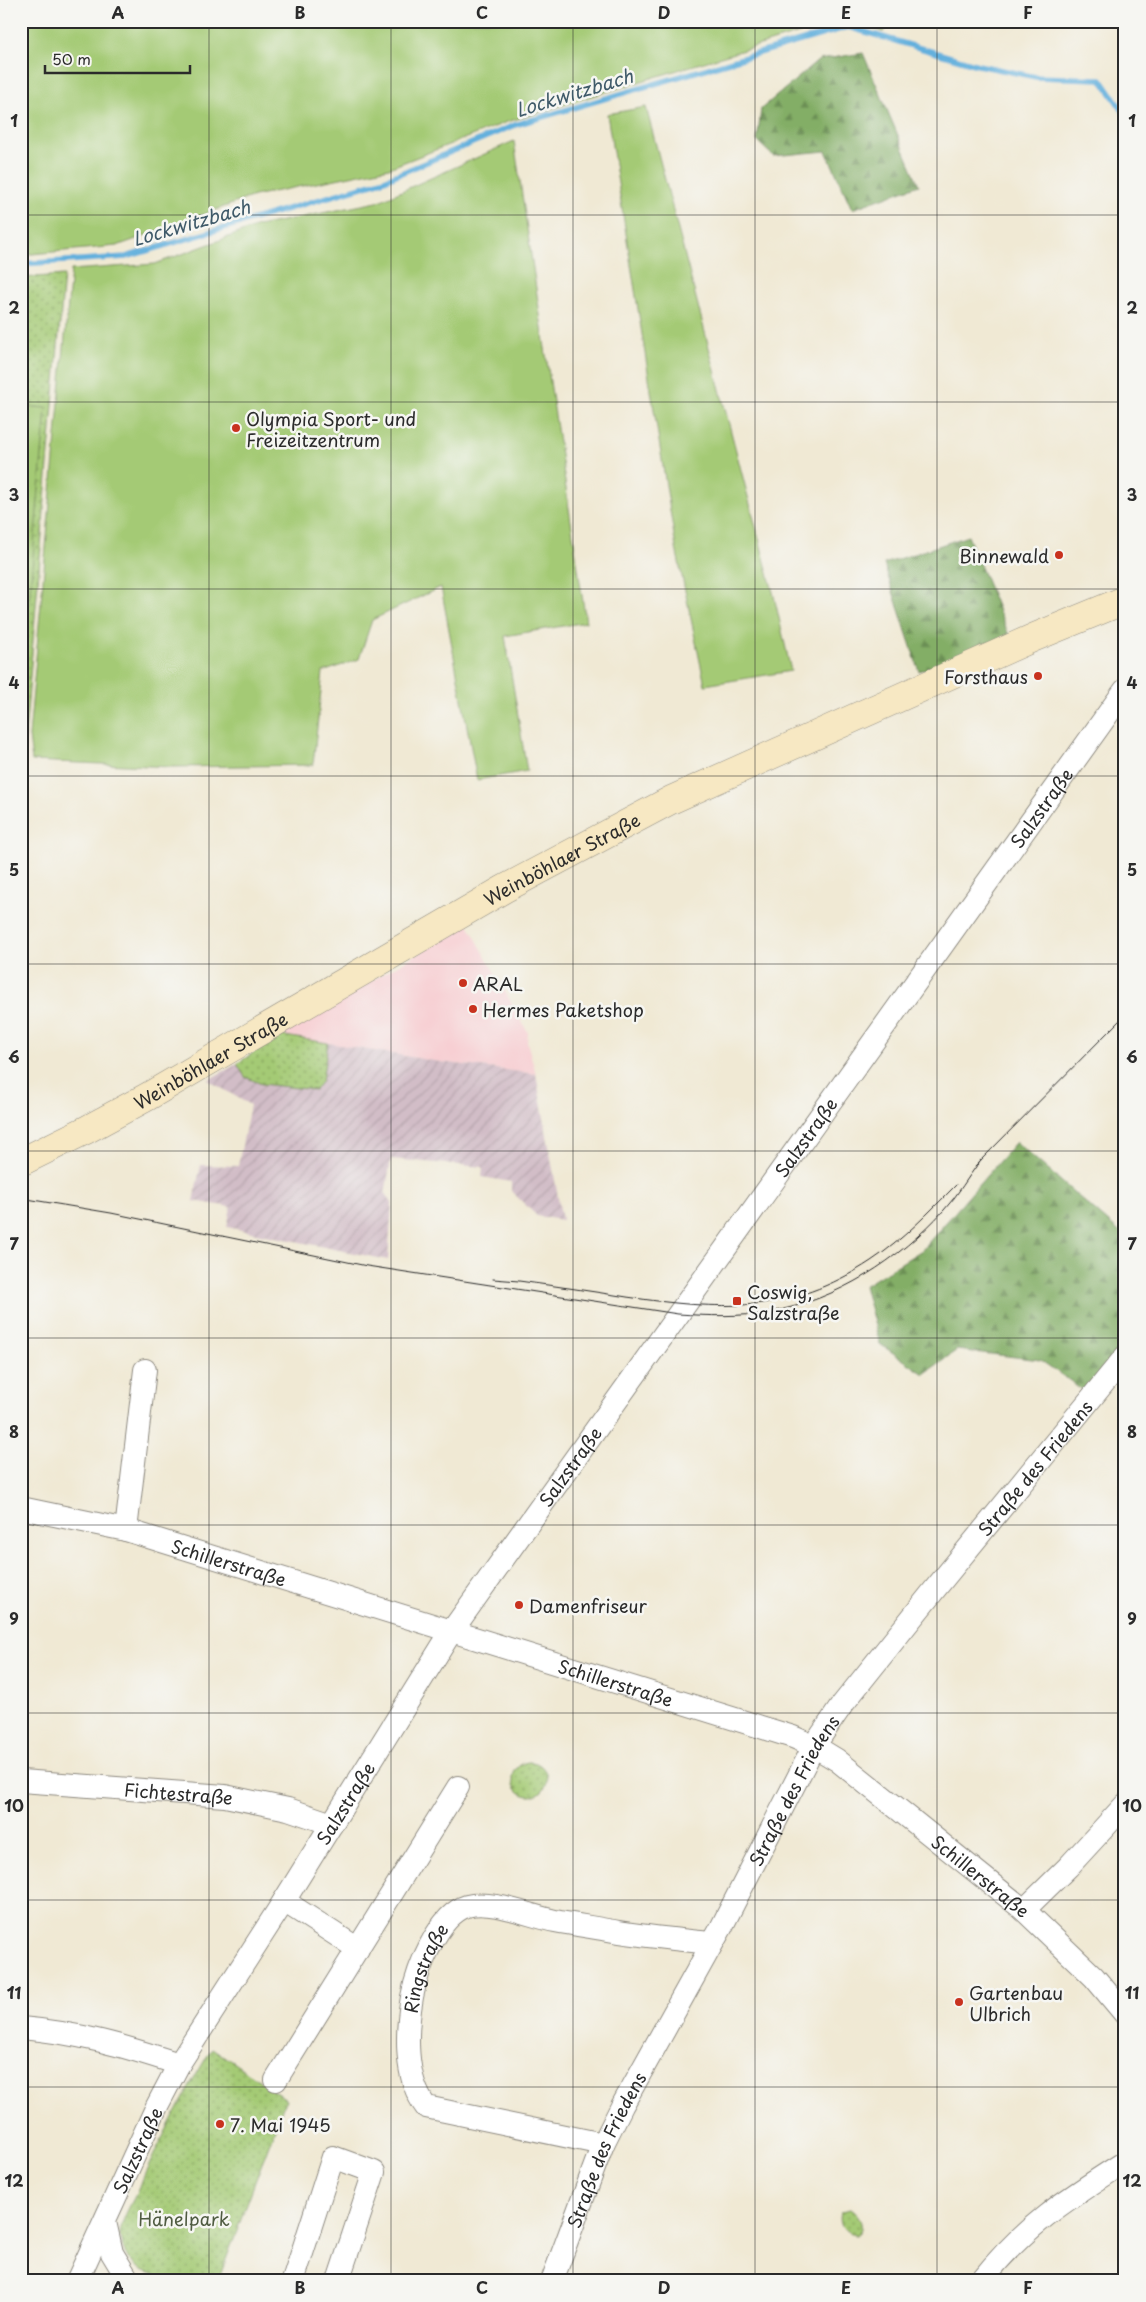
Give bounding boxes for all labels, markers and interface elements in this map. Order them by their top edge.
text: A [112,0,125,24]
text: B [295,0,306,24]
text: C [476,0,488,24]
text: D [658,0,670,24]
text: E [841,0,851,24]
text: F [1023,0,1033,24]
scale bar [45,42,190,74]
text: 50 m [52,47,91,70]
water label: Lockwitzbach [512,61,637,123]
text: 1 [10,108,18,132]
text: 1 [1128,108,1136,132]
water label: Lockwitzbach [129,192,254,252]
text: 2 [8,295,20,319]
text: 2 [1126,295,1138,319]
place label: Olympia Sport- und Freizeitzentrum [246,405,416,453]
marker: Olympia Sport- und Freizeitzentrum [230,422,242,434]
text: 3 [9,482,19,506]
text: 3 [1127,482,1137,506]
place label: Binnewald [959,542,1049,569]
marker: Binnewald [1053,549,1065,561]
place label: Forsthaus [944,663,1028,690]
text: 4 [9,670,20,694]
marker: Forsthaus [1032,670,1044,682]
text: 4 [1127,670,1138,694]
street label: Salzstraße [1003,762,1079,853]
street label: Weinböhlaer Straße [478,806,644,912]
text: 5 [9,857,19,881]
text: 5 [1127,857,1137,881]
place label: ARAL [473,970,523,997]
marker: ARAL [457,977,469,989]
place label: Hermes Paketshop [483,996,644,1023]
marker: Hermes Paketshop [467,1003,479,1015]
street label: Weinböhlaer Straße [128,1005,292,1115]
text: 6 [8,1044,20,1068]
text: 6 [1126,1044,1138,1068]
street label: Salzstraße [767,1091,843,1183]
text: 7 [9,1231,19,1255]
text: 7 [1127,1231,1137,1255]
place label: Coswig, Salzstraße [747,1278,840,1326]
marker: Coswig, Salzstraße [731,1295,743,1307]
street label: Straße des Friedens [971,1394,1098,1541]
text: 8 [9,1419,19,1443]
text: 8 [1127,1419,1137,1443]
street label: Salzstraße [532,1421,607,1512]
street label: Schillerstraße [168,1531,290,1592]
place label: Damenfriseur [529,1592,647,1619]
marker: Damenfriseur [513,1599,525,1611]
text: 9 [9,1606,19,1630]
text: 9 [1127,1606,1137,1630]
street label: Schillerstraße [555,1651,676,1712]
street label: Straße des Friedens [741,1709,845,1871]
street label: Salzstraße [309,1757,381,1850]
street label: Fichtestraße [123,1775,236,1811]
text: 10 [4,1793,24,1817]
text: 10 [1122,1793,1142,1817]
street label: Schillerstraße [926,1828,1036,1923]
street label: Ringstraße [396,1917,454,2015]
place label: Gartenbau Ulbrich [969,1979,1063,2027]
text: 11 [7,1980,21,2004]
text: 11 [1125,1980,1139,2004]
marker: Gartenbau Ulbrich [953,1996,965,2008]
street label: Straße des Friedens [559,2067,652,2232]
street label: Salzstraße [105,2102,168,2198]
place label: 7. Mai 1945 [230,2111,331,2138]
marker: 7. Mai 1945 [214,2118,226,2130]
text: 12 [5,2168,23,2192]
text: 12 [1123,2168,1141,2192]
park label: Hänelpark [138,2205,230,2232]
text: A [112,2275,125,2299]
text: B [295,2275,306,2299]
text: C [476,2275,488,2299]
text: D [658,2275,670,2299]
text: E [841,2275,851,2299]
text: F [1023,2275,1033,2299]

